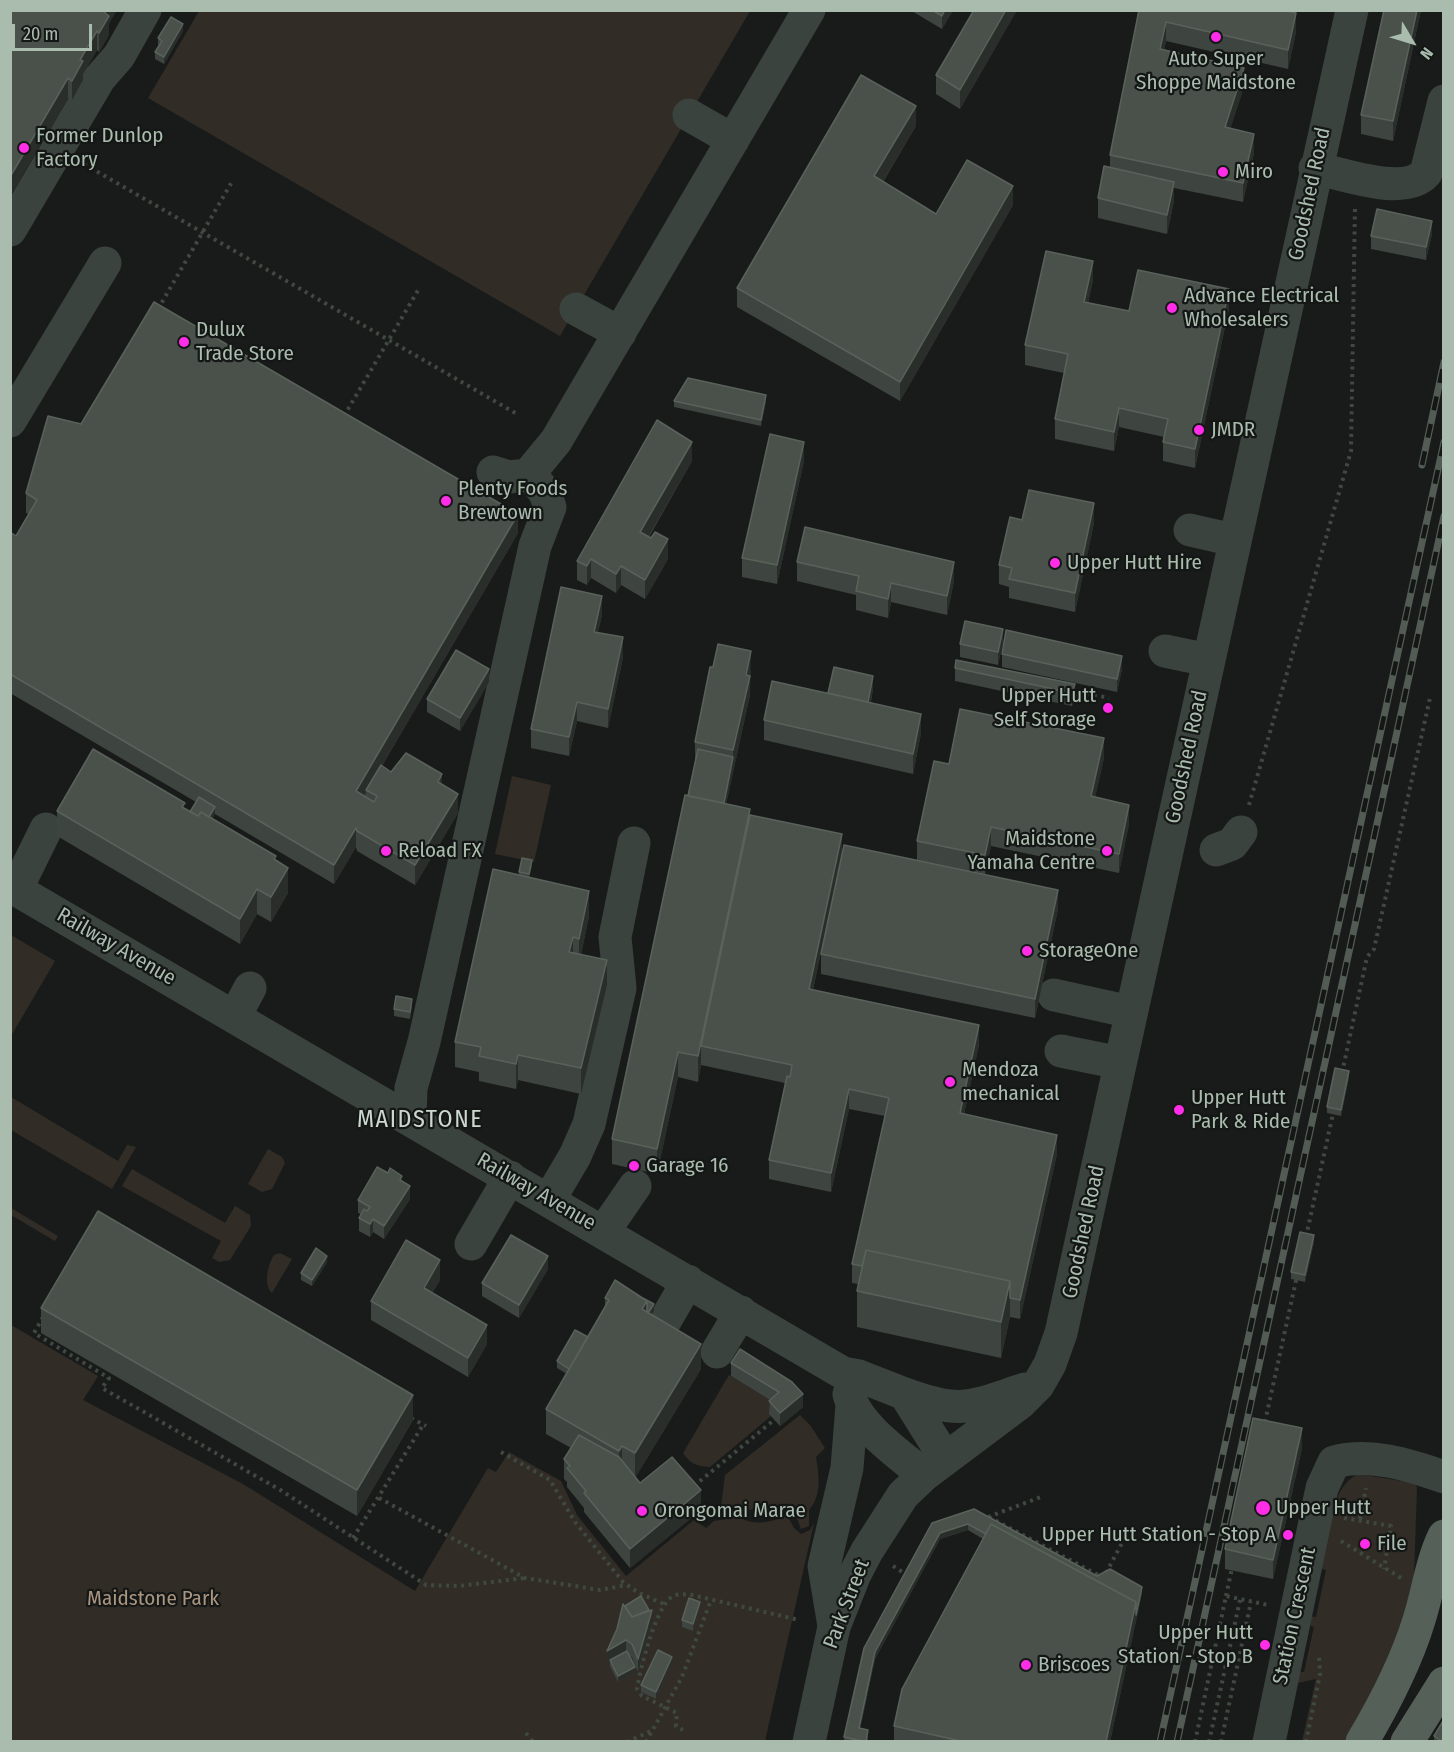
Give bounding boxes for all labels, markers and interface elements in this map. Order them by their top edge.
scale bar [15,12,94,50]
north arrow [1382,12,1442,72]
text: 20 m [23,23,58,45]
marker: Auto Super Shoppe Maidstone [1209,30,1223,44]
text: N [1416,44,1437,63]
place label: Auto Super Shoppe Maidstone [1136,46,1296,96]
place label: Former Dunlop Factory [36,123,164,173]
street label: Goodshed Road [1284,125,1336,263]
marker: Former Dunlop Factory [17,141,31,155]
place label: Miro [1235,159,1273,185]
marker: Miro [1216,165,1230,179]
place label: Advance Electrical Wholesalers [1184,283,1339,333]
marker: Advance Electrical Wholesalers [1165,301,1179,315]
place label: Dulux Trade Store [196,317,294,367]
marker: Dulux Trade Store [177,335,191,349]
place label: JMDR [1211,417,1255,443]
marker: JMDR [1192,423,1206,437]
place label: Plenty Foods Brewtown [458,476,568,526]
marker: Plenty Foods Brewtown [439,494,453,508]
place label: Upper Hutt Hire [1067,550,1202,576]
marker: Upper Hutt Hire [1048,556,1062,570]
place label: Upper Hutt Self Storage [994,683,1096,733]
street label: Goodshed Road [1161,688,1213,826]
marker: Upper Hutt Self Storage [1101,701,1115,715]
place label: Maidstone Yamaha Centre [968,826,1095,876]
place label: Reload FX [398,838,482,864]
marker: Reload FX [379,844,393,858]
marker: Maidstone Yamaha Centre [1100,844,1114,858]
street label: Railway Avenue [52,903,180,991]
place label: StorageOne [1039,938,1138,964]
marker: StorageOne [1020,944,1034,958]
place label: Mendoza mechanical [962,1057,1060,1107]
marker: Mendoza mechanical [943,1075,957,1089]
place label: Upper Hutt Park & Ride [1191,1085,1290,1135]
marker: Upper Hutt Park & Ride [1172,1103,1186,1117]
district label: MAIDSTONE [357,1106,483,1134]
street label: Railway Avenue [472,1148,600,1236]
place label: Garage 16 [646,1153,729,1179]
marker: Garage 16 [627,1159,641,1173]
street label: Goodshed Road [1058,1163,1110,1301]
place label: Upper Hutt [1276,1495,1371,1521]
place label: Orongomai Marae [654,1498,806,1524]
marker: Upper Hutt [1254,1499,1272,1517]
marker: Orongomai Marae [635,1504,649,1518]
place label: Upper Hutt Station - Stop A [1042,1522,1276,1548]
marker: Upper Hutt Station - Stop A [1281,1528,1295,1542]
place label: File [1377,1531,1407,1557]
marker: File [1358,1537,1372,1551]
street label: Station Crescent [1268,1545,1322,1687]
street label: Park Street [818,1556,876,1652]
park label: Maidstone Park [87,1586,219,1612]
place label: Upper Hutt Station - Stop B [1118,1620,1253,1670]
marker: Upper Hutt Station - Stop B [1258,1638,1272,1652]
place label: Briscoes [1038,1652,1110,1678]
marker: Briscoes [1019,1658,1033,1672]

